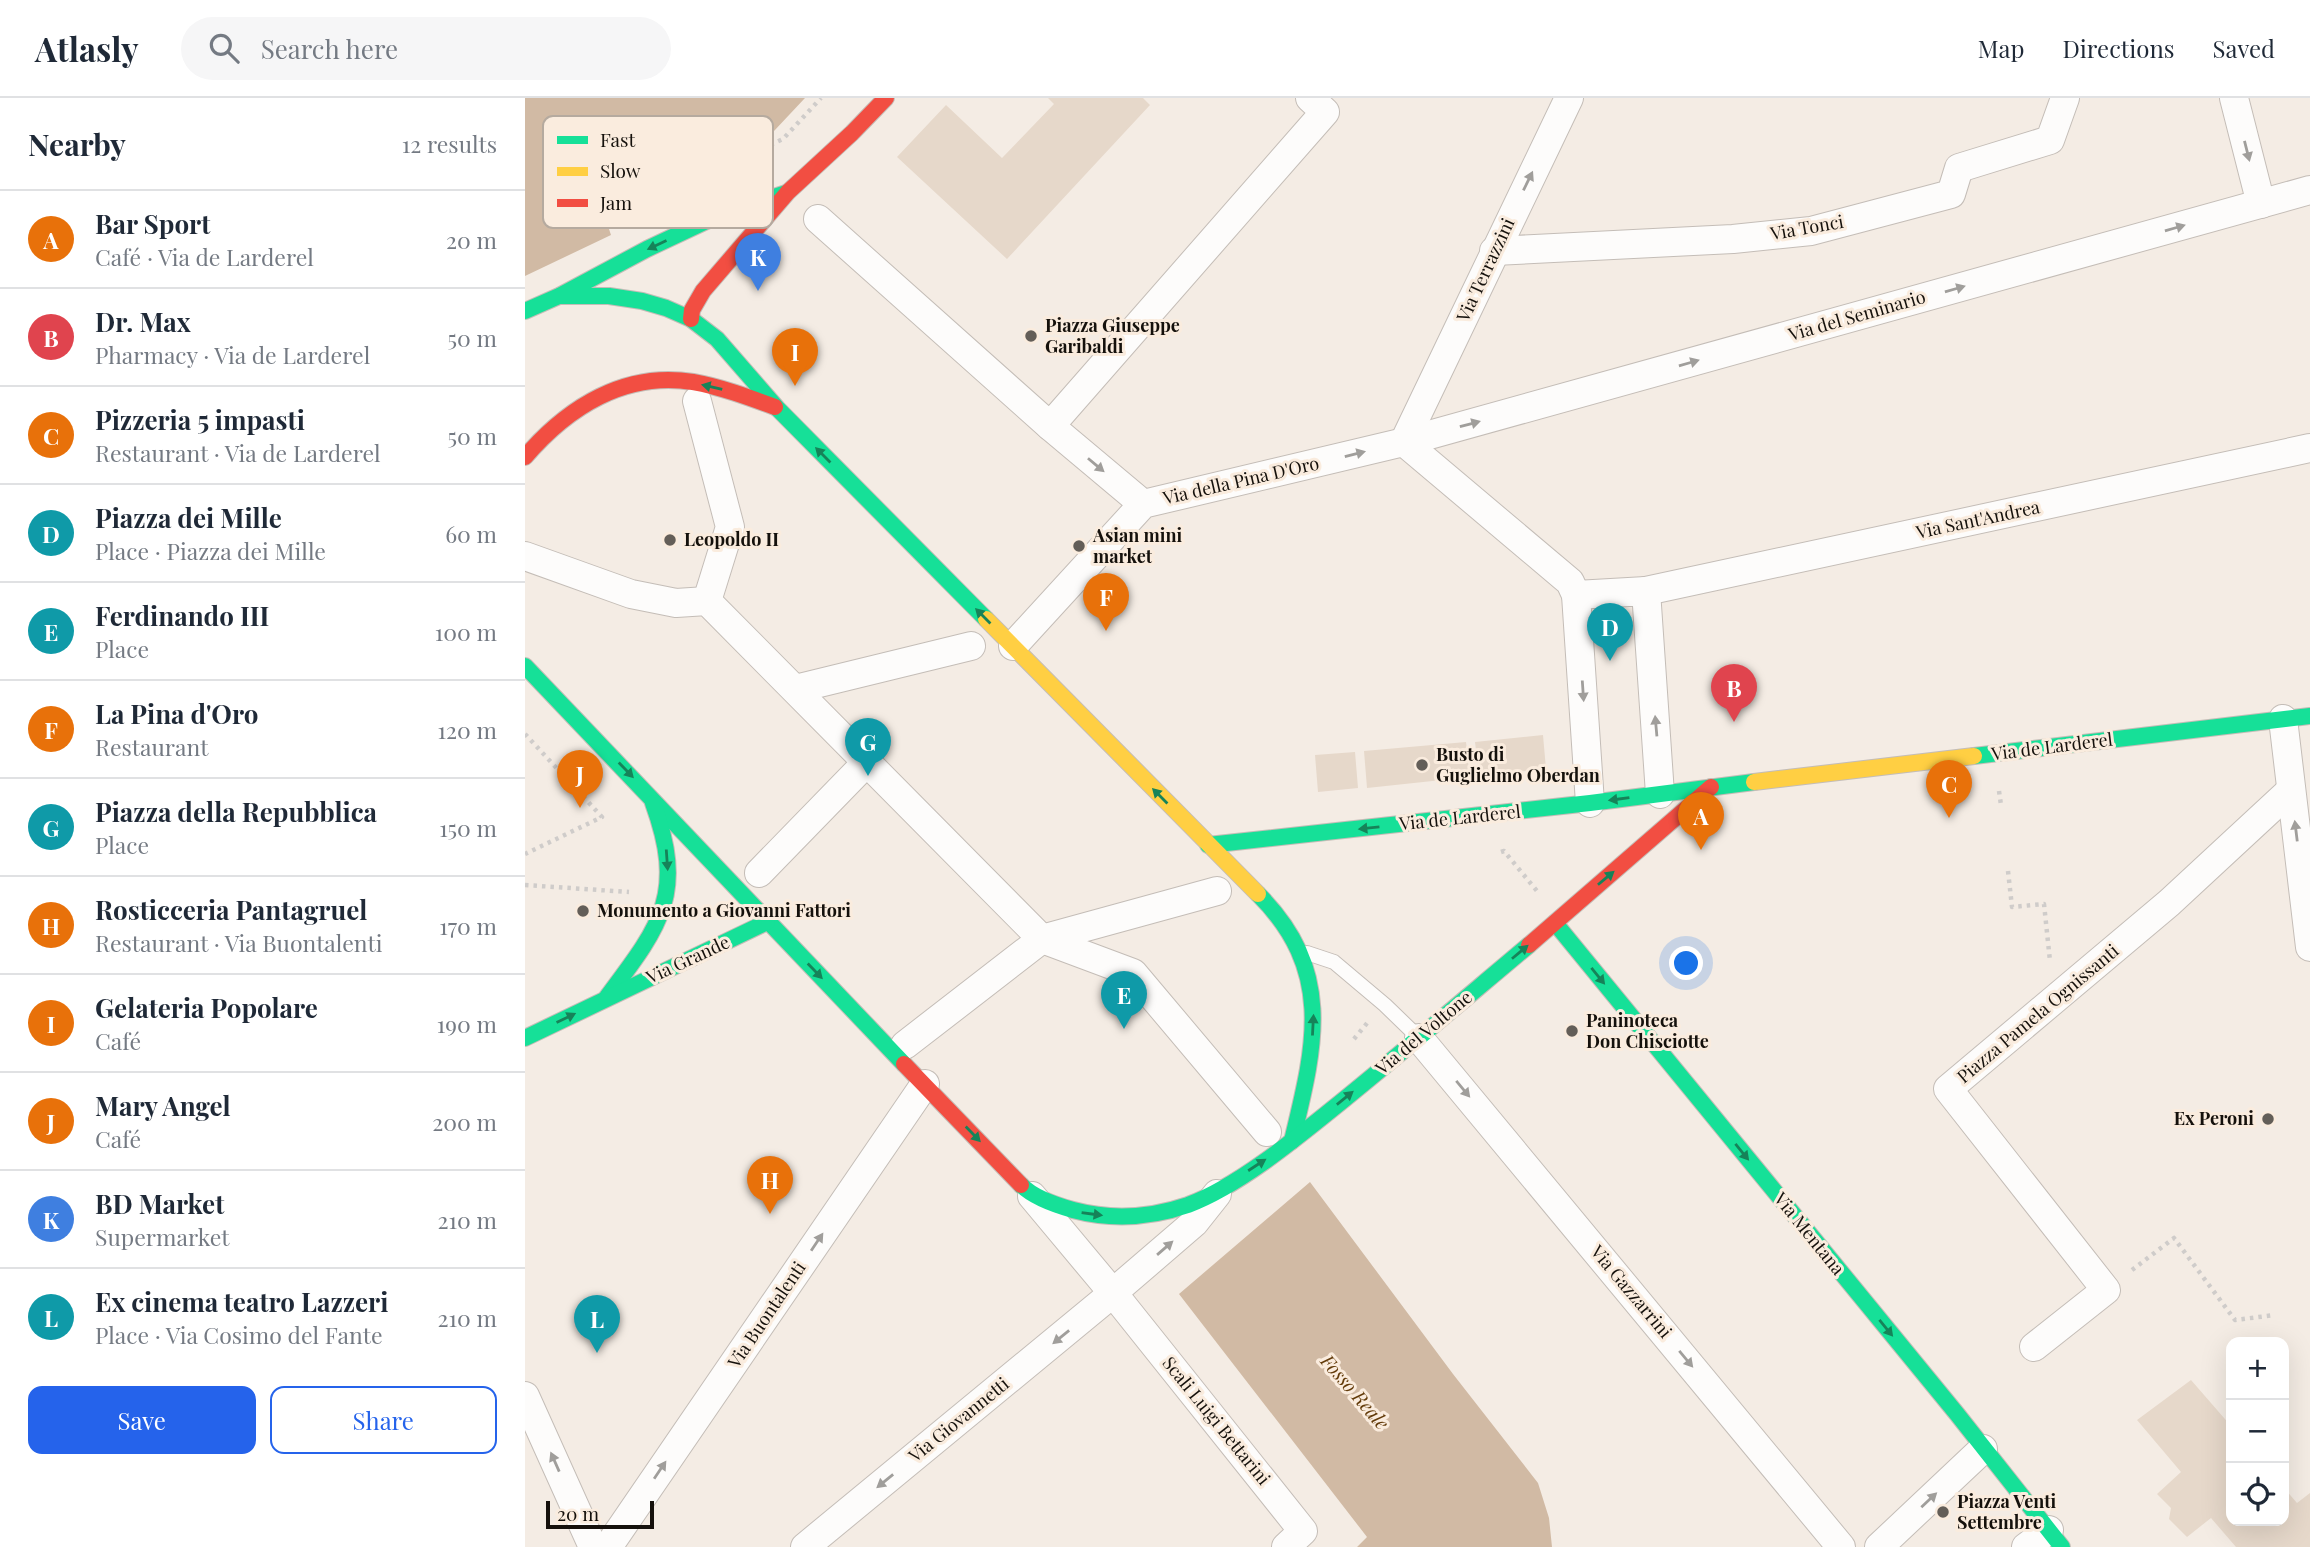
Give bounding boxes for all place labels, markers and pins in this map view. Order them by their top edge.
pin: K [735,233,781,291]
place label: Piazza Giuseppe Garibaldi [1045,313,1180,358]
pin: I [772,328,818,386]
marker: Piazza Giuseppe Garibaldi [1023,328,1039,344]
place label: Asian mini market [1092,523,1183,568]
place label: Leopoldo II [684,527,779,551]
marker: Leopoldo II [662,532,678,548]
marker: Asian mini market [1071,538,1087,554]
pin: F [1083,573,1129,631]
pin: D [1587,603,1633,661]
pin: B [1711,664,1757,722]
pin: G [845,718,891,776]
place label: Busto di Guglielmo Oberdan [1436,742,1600,787]
pin: J [557,750,603,808]
marker: Busto di Guglielmo Oberdan [1414,757,1430,773]
pin: C [1926,760,1972,818]
pin: A [1678,792,1724,850]
place label: Monumento a Giovanni Fattori [597,898,851,922]
marker: Monumento a Giovanni Fattori [575,903,591,919]
pin: E [1101,971,1147,1029]
place label: Paninoteca Don Chisciotte [1586,1008,1709,1053]
marker: Paninoteca Don Chisciotte [1564,1023,1580,1039]
place label: Ex Peroni [2174,1106,2254,1130]
marker: Ex Peroni [2260,1111,2276,1127]
pin: H [747,1156,793,1214]
pin: L [574,1295,620,1353]
place label: Piazza Venti Settembre [1957,1489,2057,1534]
marker: Piazza Venti Settembre [1935,1504,1951,1520]

